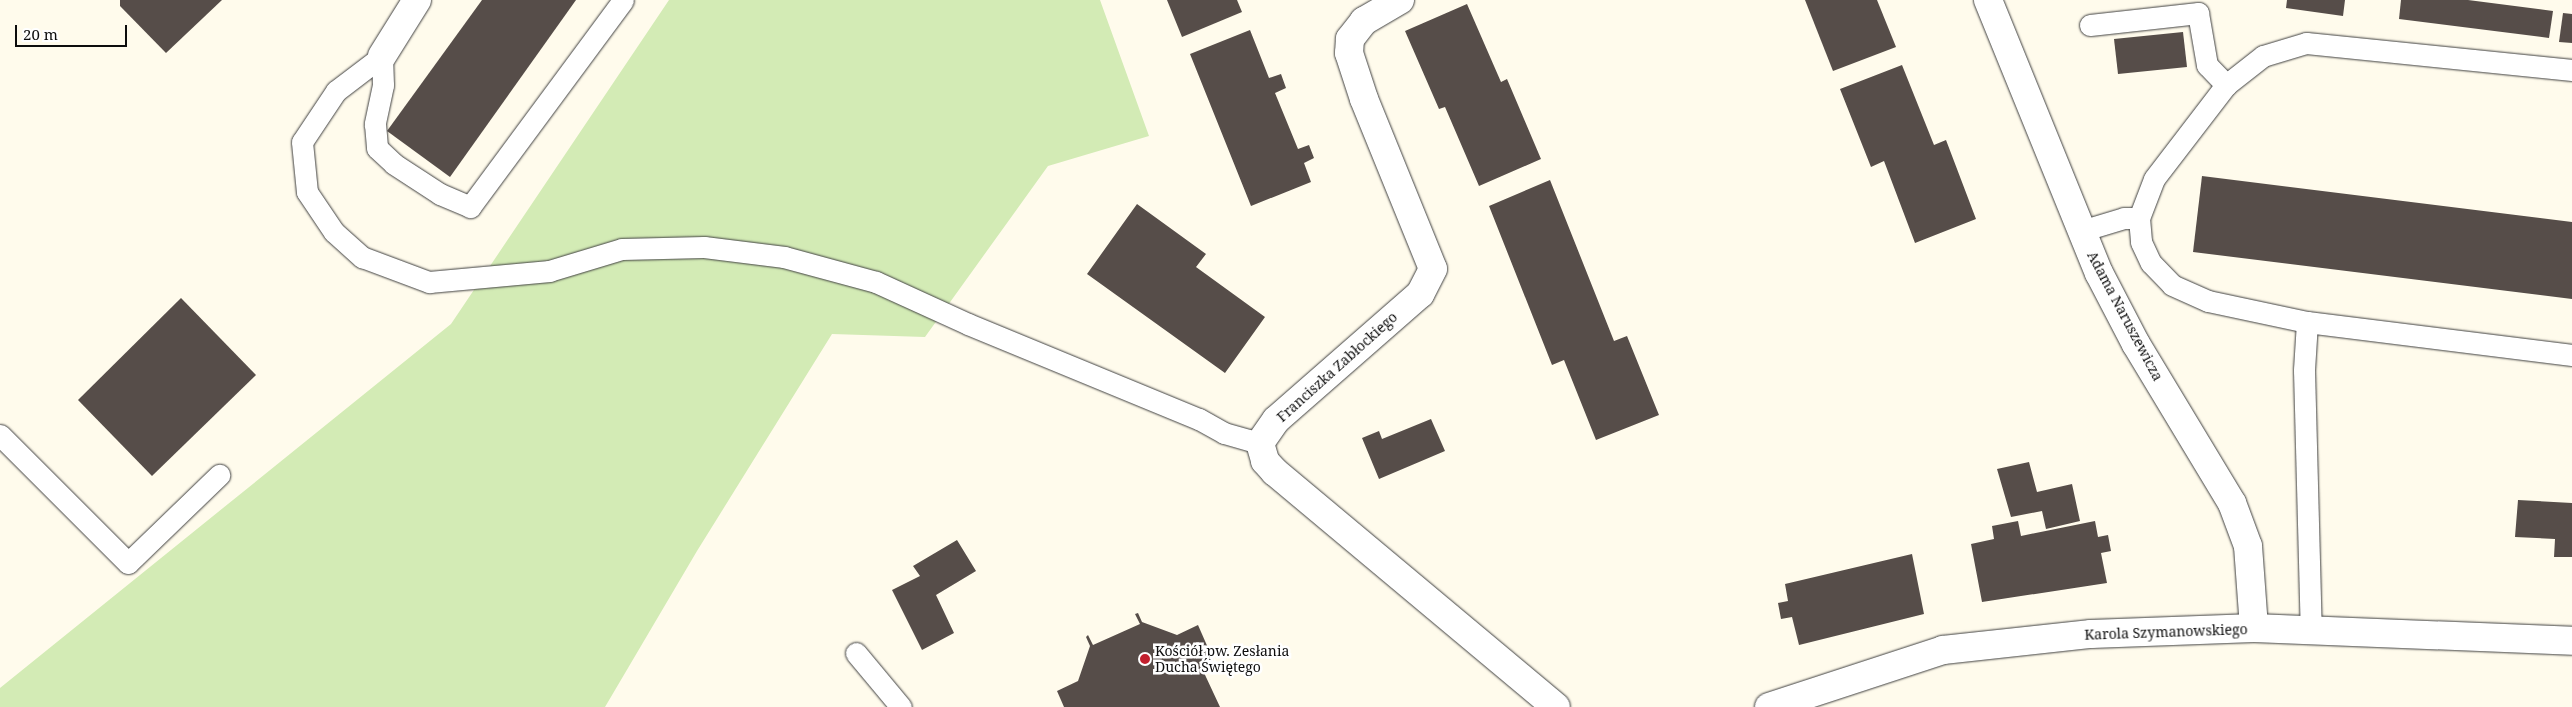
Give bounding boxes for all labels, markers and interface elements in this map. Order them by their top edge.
scale bar [18,15,130,47]
text: 20 m [23,24,58,44]
street label: Adama Naruszewicza [2084,248,2166,384]
street label: Franciszka Zabłockiego [1273,309,1401,425]
street label: Karola Szymanowskiego [2084,621,2248,643]
place label: Kościół pw. Zesłania Ducha Świętego [1155,643,1289,676]
marker: Kościół pw. Zesłania Ducha Świętego [1139,653,1151,665]

